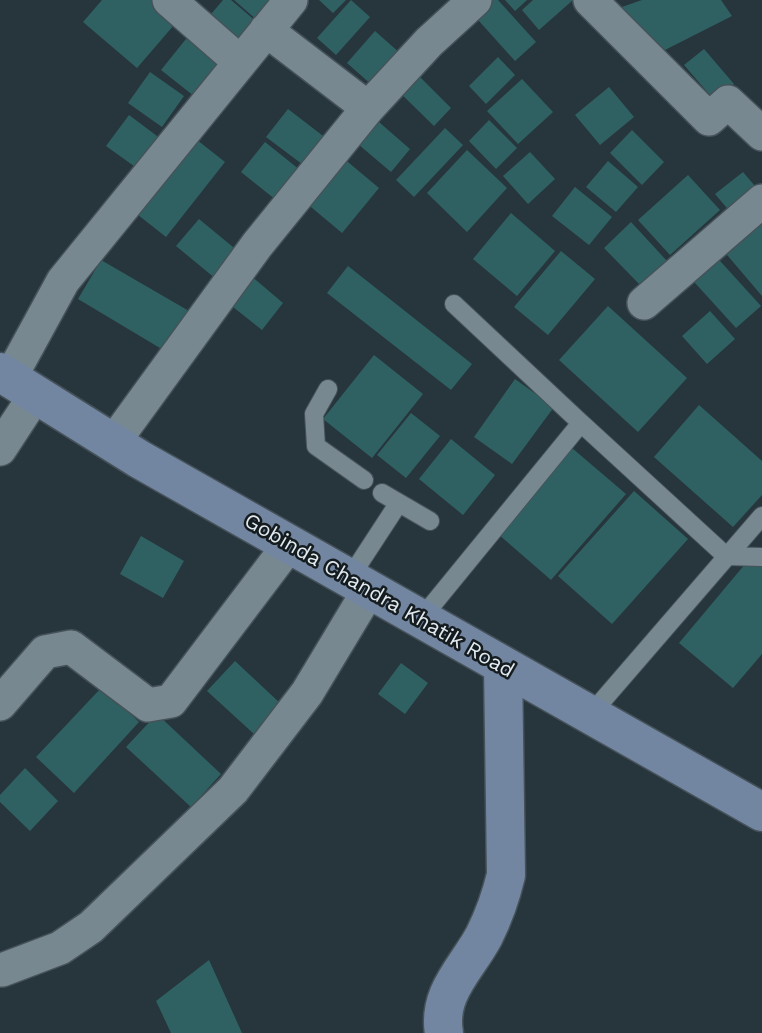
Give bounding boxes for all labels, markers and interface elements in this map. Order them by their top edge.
street label: Gobinda Chandra Khatik Road [240,508,518,684]

